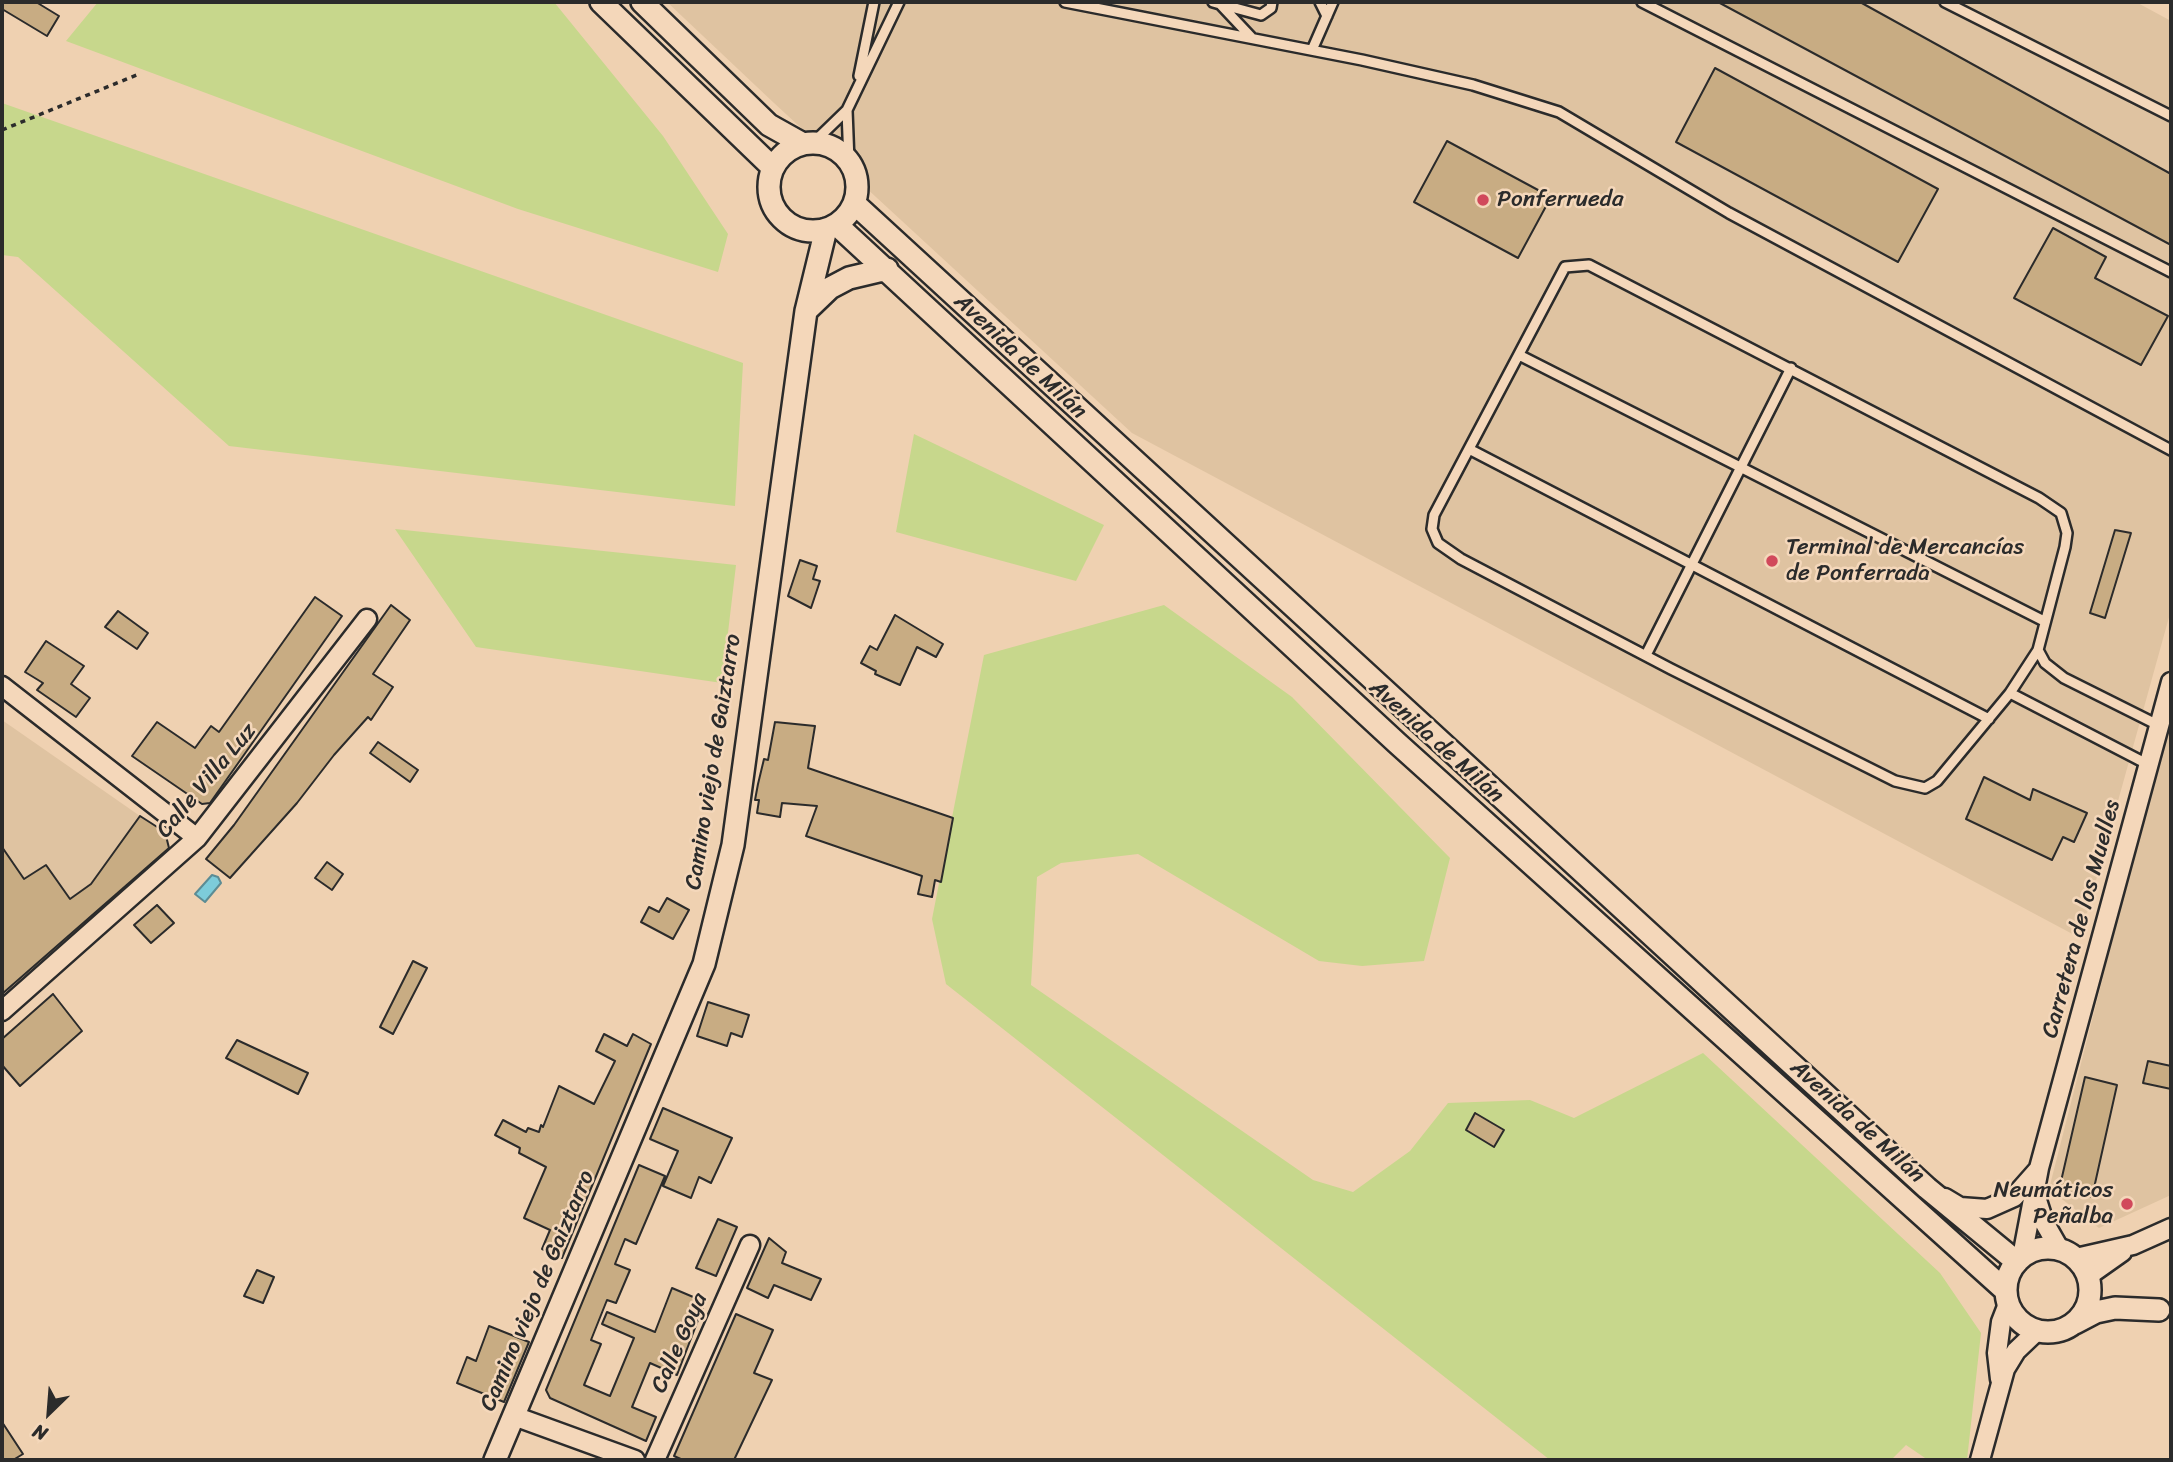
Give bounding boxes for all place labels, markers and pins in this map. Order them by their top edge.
place label: Ponferrueda [1497,186,1624,214]
marker: Ponferrueda [1475,192,1491,208]
place label: Terminal de Mercancías de Ponferrada [1786,534,2024,588]
marker: Terminal de Mercancías de Ponferrada [1764,553,1780,569]
place label: Neumáticos Peñalba [1994,1177,2113,1231]
marker: Neumáticos Peñalba [2119,1196,2135,1212]

